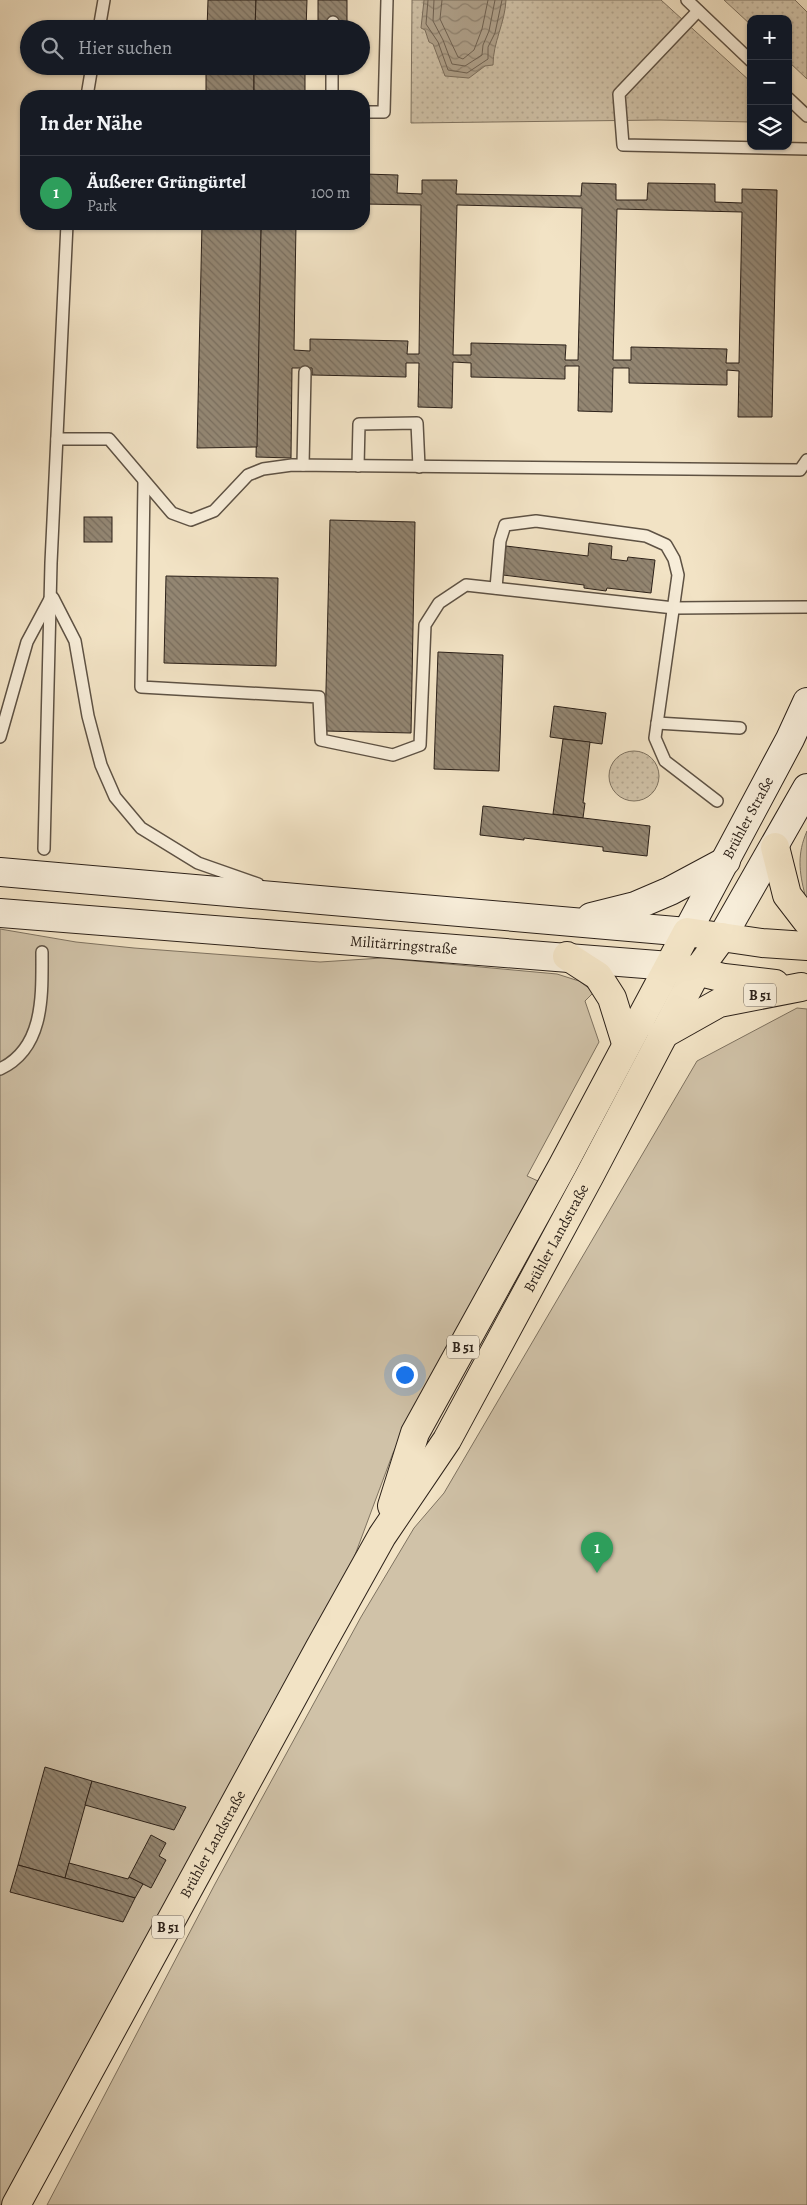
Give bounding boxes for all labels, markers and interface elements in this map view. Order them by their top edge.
map controls [747,15,792,150]
button: + [747,15,792,60]
search box [20,20,370,75]
icon: search [38,34,66,62]
text: Hier suchen [78,35,172,61]
button: − [747,60,792,105]
button: layers [747,105,792,150]
text: In der Nähe [40,109,142,137]
text: Äußerer Grüngürtel [87,169,246,195]
text: 1 [53,182,59,204]
text: 100 m [311,182,350,204]
text: Park [87,195,117,217]
street label: Brühler Straße [718,773,778,863]
street label: Militärringstraße [349,931,458,959]
road number: B 51 [744,984,776,1006]
street label: Brühler Landstraße [519,1180,593,1296]
road number: B 51 [447,1335,479,1358]
your location [392,1362,418,1388]
pin: 1 [581,1532,613,1573]
street label: Brühler Landstraße [175,1786,250,1902]
road number: B 51 [152,1915,184,1938]

